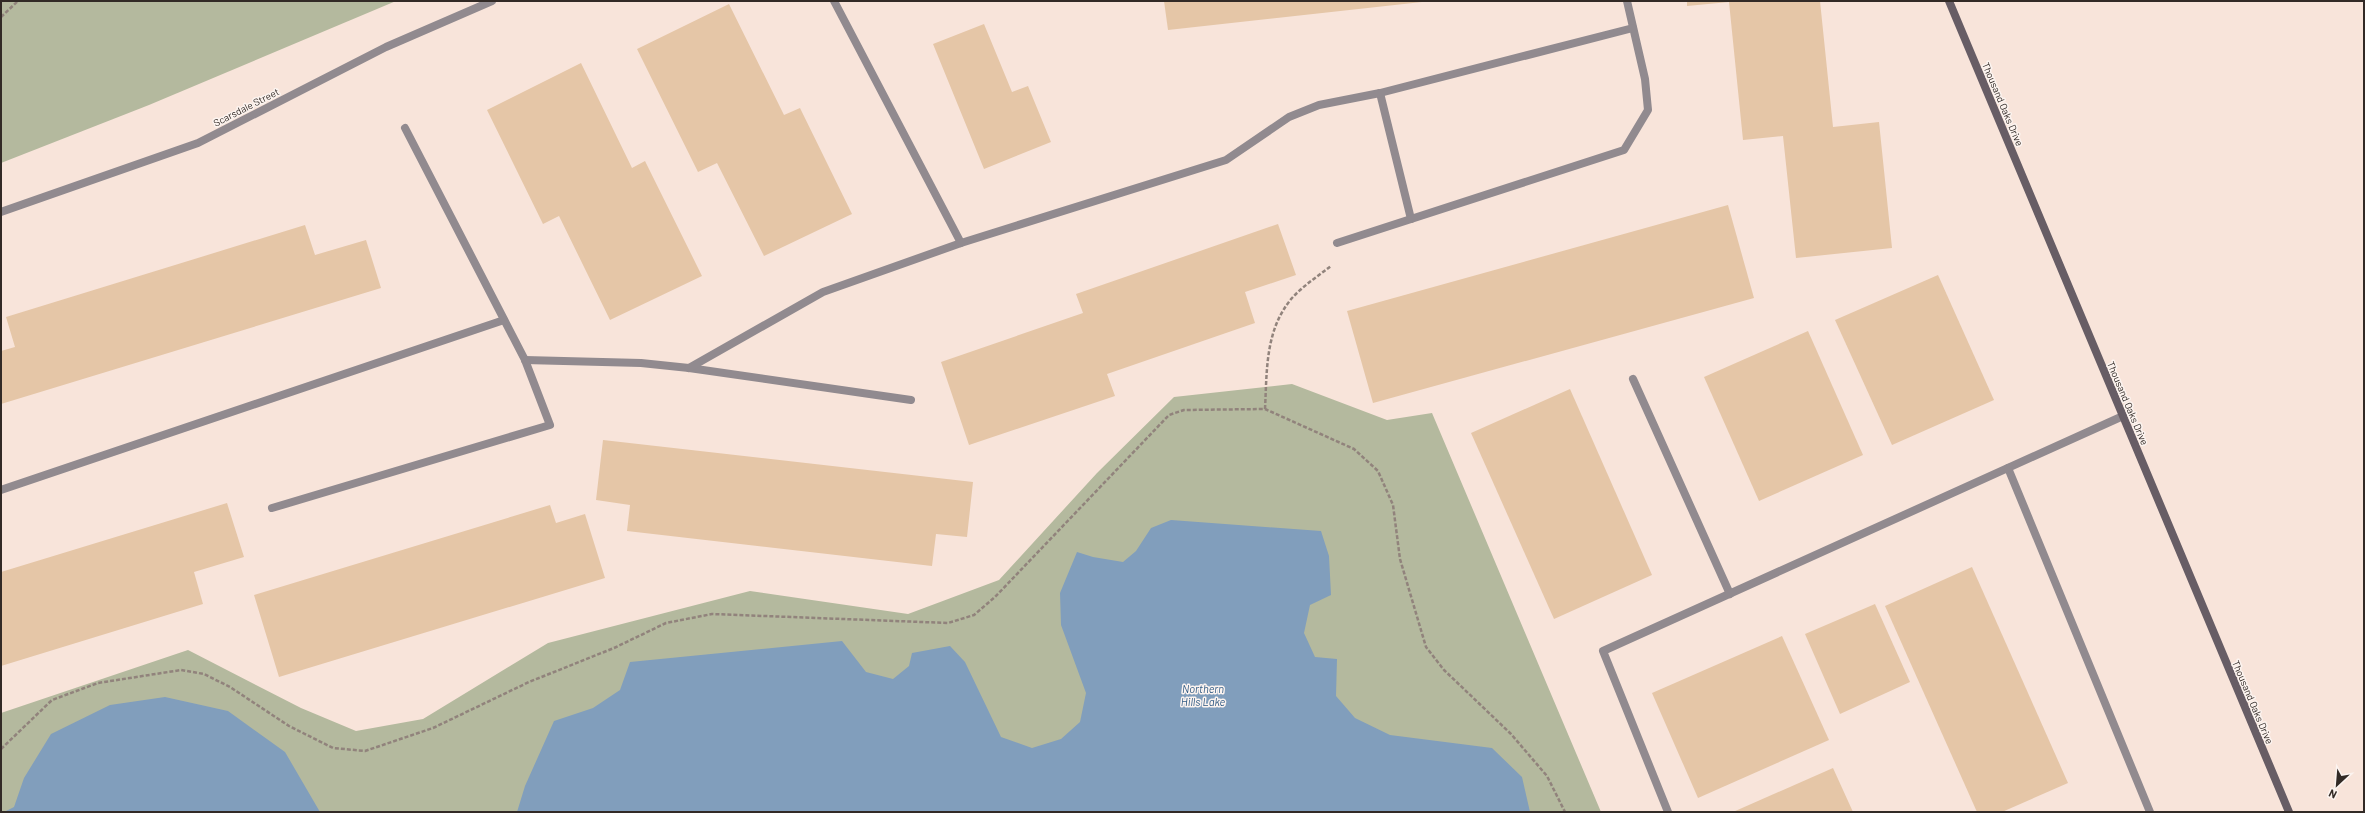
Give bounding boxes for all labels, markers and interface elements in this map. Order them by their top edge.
street label: Thousand Oaks Drive [1980,60,2026,148]
street label: Scarsdale Street [211,85,281,129]
street label: Thousand Oaks Drive [2105,359,2151,447]
street label: Thousand Oaks Drive [2230,658,2276,746]
water label: Northern Hills Lake [1181,682,1226,708]
north arrow [2317,765,2357,805]
text: N [2326,787,2339,802]

